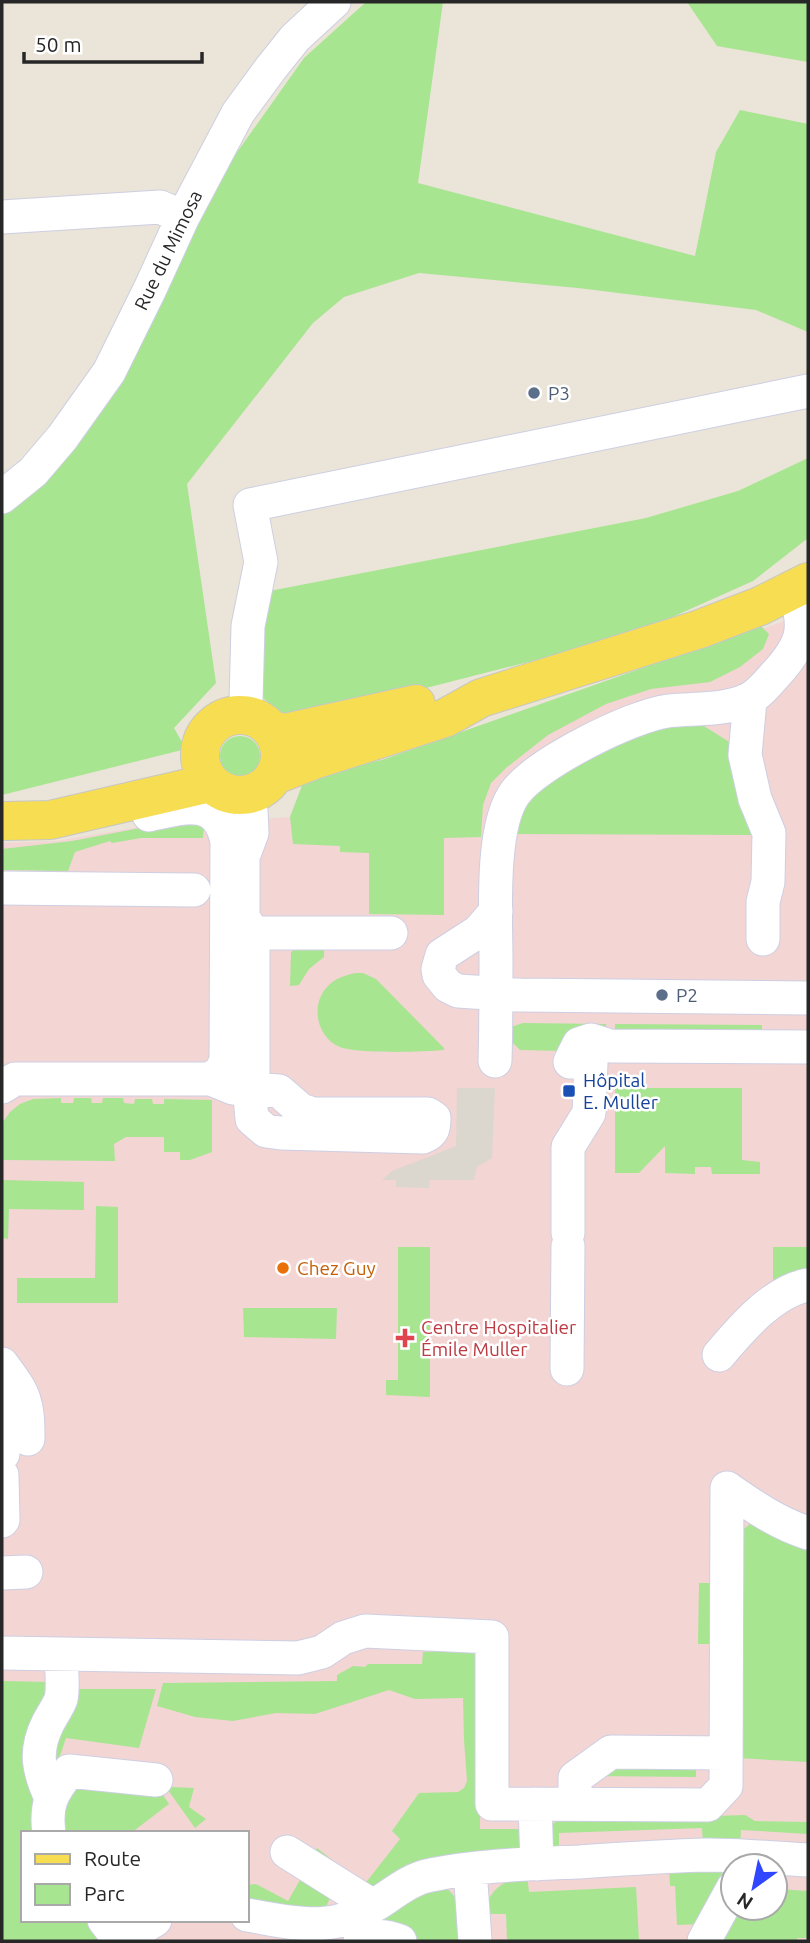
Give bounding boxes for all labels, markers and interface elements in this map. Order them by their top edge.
scale bar [24,21,203,65]
text: 50 m [35,32,82,56]
street label: Rue du Mimosa [130,187,206,313]
place label: P3 [548,382,570,404]
marker: P3 [526,385,542,401]
place label: P2 [676,984,698,1006]
marker: P2 [654,987,670,1003]
place label: Hôpital E. Muller [583,1069,658,1113]
marker: Hôpital E. Muller [561,1083,577,1099]
place label: Chez Guy [297,1257,376,1279]
marker: Chez Guy [275,1260,291,1276]
place label: Centre Hospitalier Émile Muller [421,1316,576,1360]
marker: Centre Hospitalier Émile Muller [395,1328,415,1348]
legend [21,1831,248,1922]
text: Route [84,1846,141,1870]
north arrow [719,1852,789,1922]
text: Parc [84,1881,125,1905]
text: N [733,1888,757,1914]

